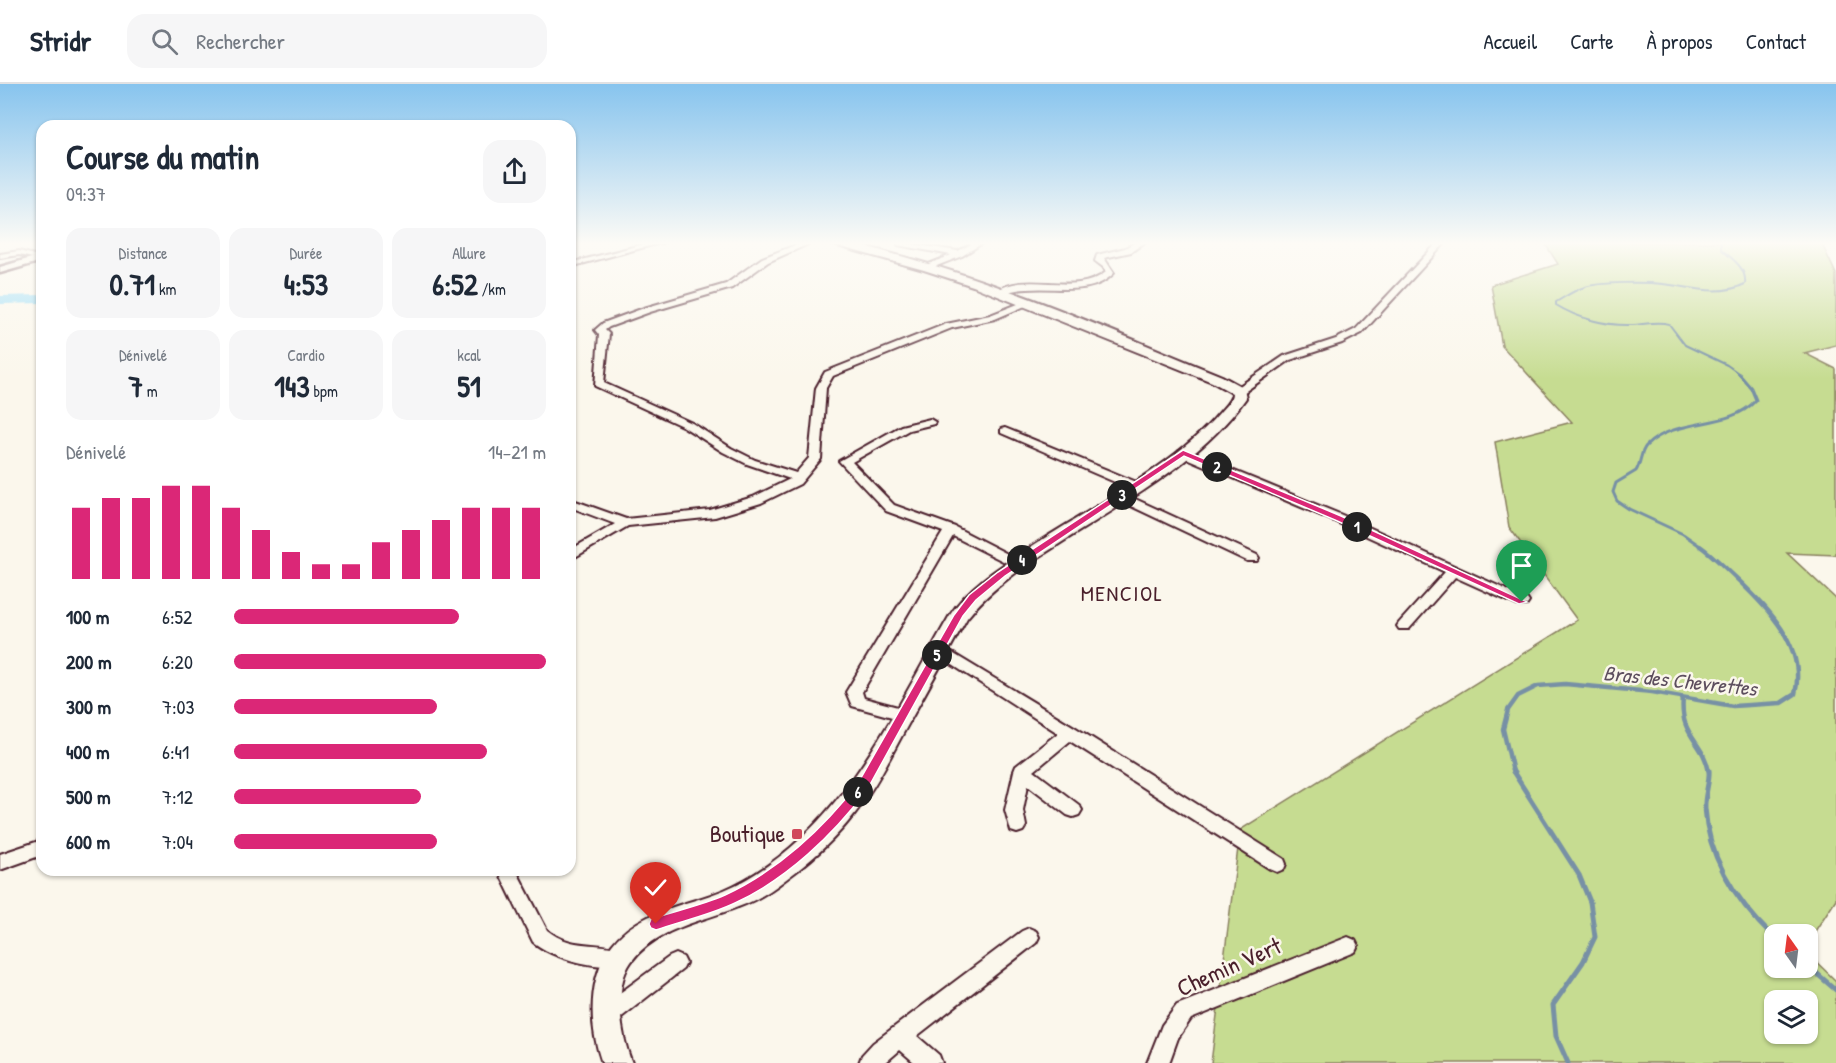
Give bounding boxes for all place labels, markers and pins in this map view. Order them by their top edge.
pin: 2 [1202,452,1232,482]
pin: 3 [1107,480,1137,510]
pin: 1 [1342,512,1372,542]
pin [1496,540,1547,602]
pin: 4 [1007,545,1037,575]
pin: 5 [922,640,952,670]
pin: 6 [843,777,873,807]
place label: Boutique [710,817,785,849]
marker: Boutique [790,827,804,841]
pin [630,862,681,924]

